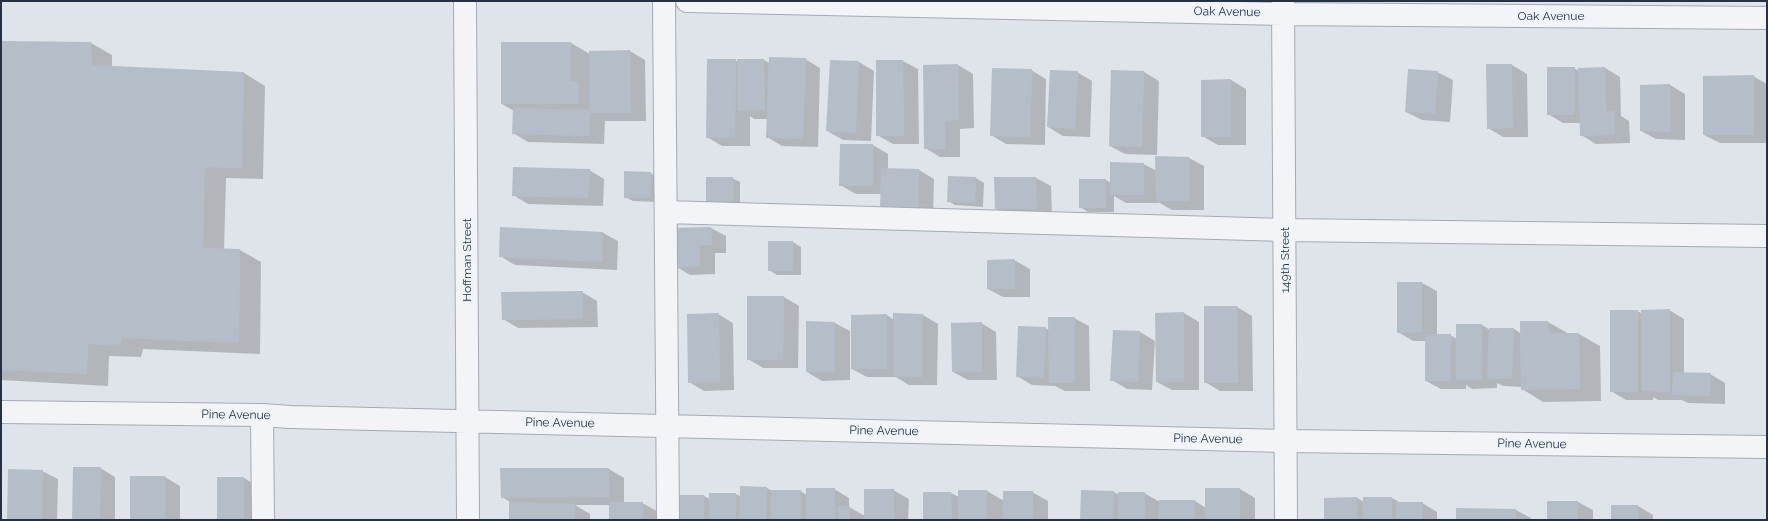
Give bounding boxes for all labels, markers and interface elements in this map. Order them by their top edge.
street label: Oak Avenue [1193,4,1261,20]
street label: Oak Avenue [1517,9,1585,23]
street label: Hoffman Street [460,218,474,302]
street label: 149th Street [1278,227,1292,293]
street label: Pine Avenue [201,407,271,423]
street label: Pine Avenue [525,415,595,431]
street label: Pine Avenue [849,423,919,439]
street label: Pine Avenue [1173,431,1243,447]
street label: Pine Avenue [1497,436,1567,452]

